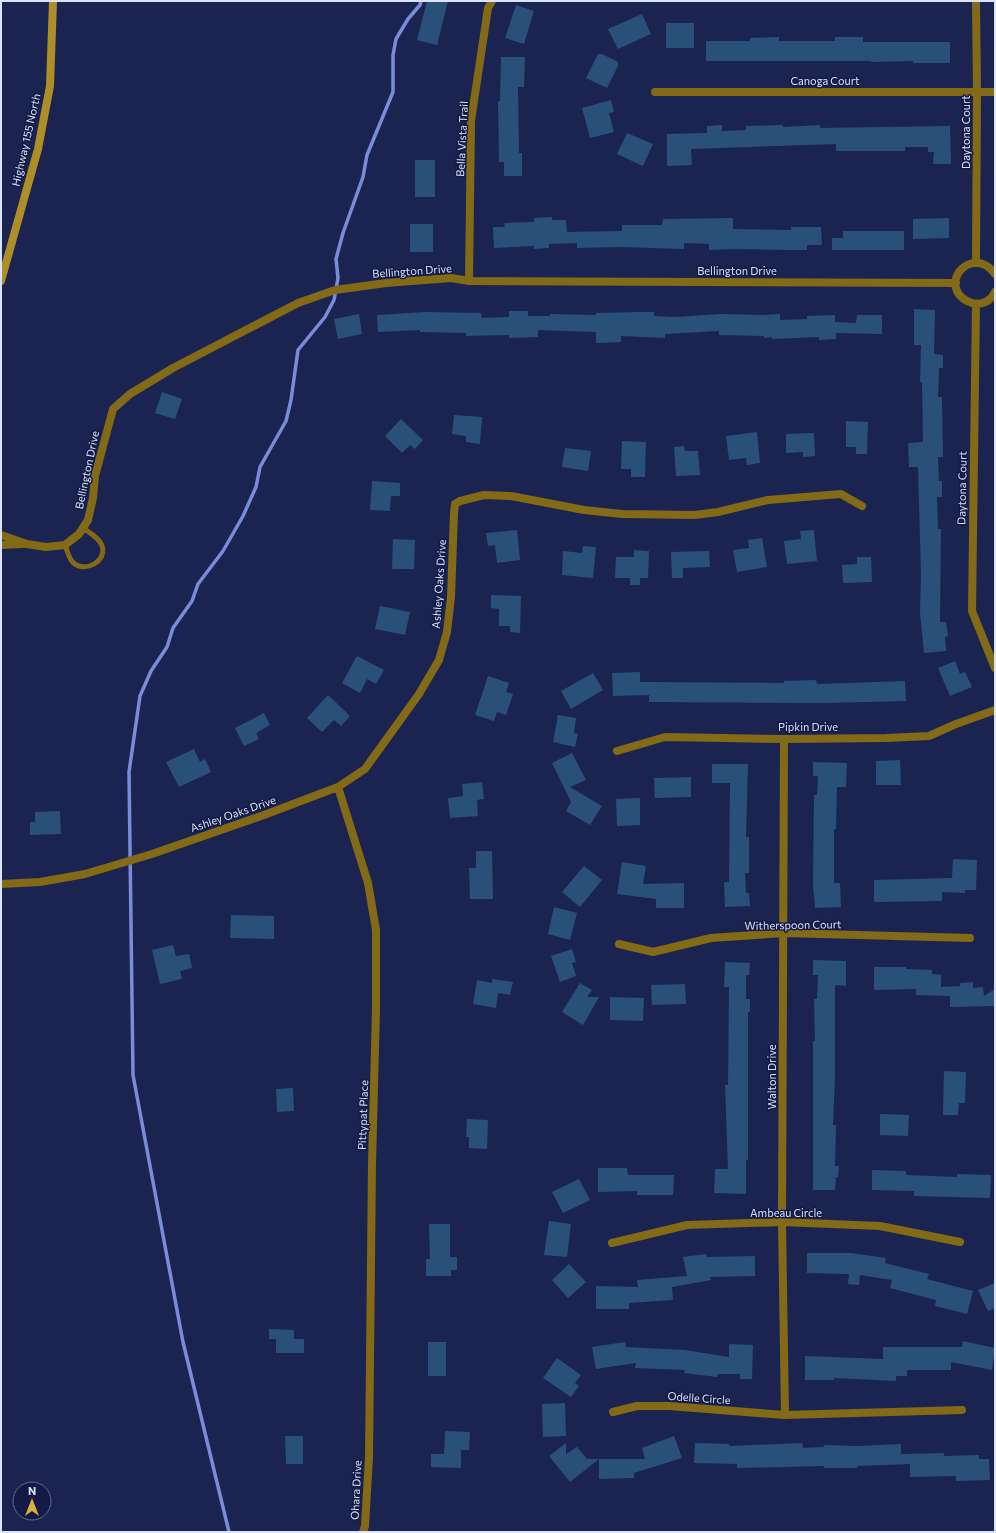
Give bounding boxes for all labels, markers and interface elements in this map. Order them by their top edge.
street label: Canoga Court [790,74,860,87]
street label: Highway 155 North [9,92,43,188]
street label: Daytona Court [959,95,972,169]
street label: Bella Vista Trail [453,101,470,177]
street label: Bellington Drive [372,261,452,280]
street label: Bellington Drive [697,264,777,277]
street label: Bellington Drive [72,429,101,510]
street label: Daytona Court [954,451,969,525]
street label: Ashley Oaks Drive [429,539,448,629]
street label: Pipkin Drive [778,720,838,733]
street label: Ashley Oaks Drive [188,793,277,834]
street label: Witherspoon Court [744,917,842,932]
street label: Walton Drive [765,1044,778,1110]
street label: Pittypat Place [355,1080,370,1150]
street label: Ambeau Circle [750,1206,822,1219]
street label: Odelle Circle [667,1389,731,1406]
street label: Ohara Drive [347,1460,364,1520]
north arrow [12,1481,52,1521]
text: N [28,1484,36,1497]

